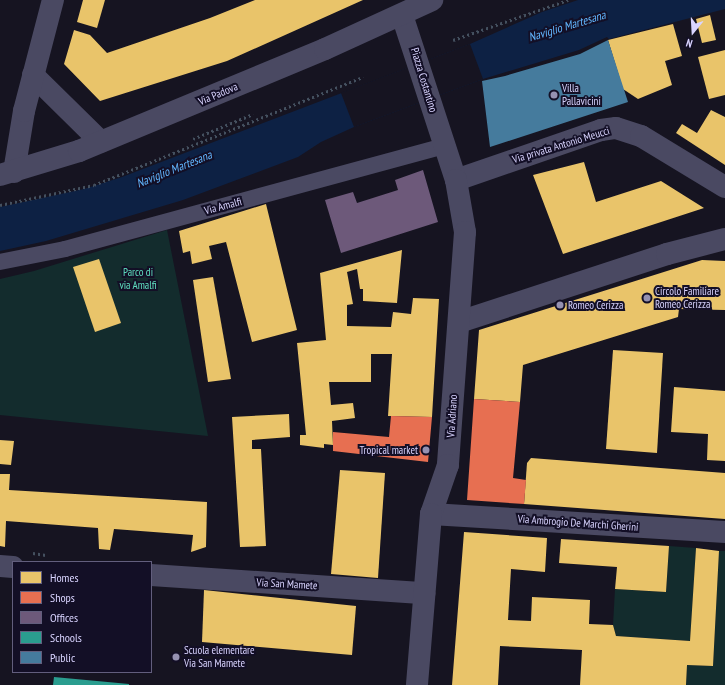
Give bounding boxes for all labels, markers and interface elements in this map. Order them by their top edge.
water label: Naviglio Martesana [527,7,607,45]
north arrow [673,12,713,52]
text: N [684,36,694,51]
street label: Piazza Costantino [408,46,440,114]
street label: Via Padova [196,80,240,108]
place label: Villa Pallavicini [562,82,601,108]
marker: Villa Pallavicini [549,90,559,100]
street label: Via privata Antonio Meucci [511,124,611,166]
water label: Naviglio Martesana [134,147,214,191]
street label: Via Amalfi [203,195,243,217]
park label: Parco di via Amalfi [119,266,157,292]
place label: Circolo Familiare Romeo Cerizza [655,285,719,311]
marker: Circolo Familiare Romeo Cerizza [642,293,652,303]
place label: Romeo Cerizza [568,298,623,312]
marker: Romeo Cerizza [555,300,565,310]
street label: Via Adriano [444,394,460,438]
place label: Tropical market [360,443,418,457]
marker: Tropical market [421,445,431,455]
street label: Via Ambrogio De Marchi Gherini [517,512,639,534]
legend [12,561,152,673]
text: Homes [50,570,78,585]
street label: Via San Mamete [256,576,318,592]
text: Shops [50,590,75,605]
text: Offices [50,610,78,625]
text: Schools [50,630,82,645]
place label: Scuola elementare Via San Mamete [184,644,255,670]
text: Public [50,650,75,665]
marker: Scuola elementare Via San Mamete [171,652,181,662]

